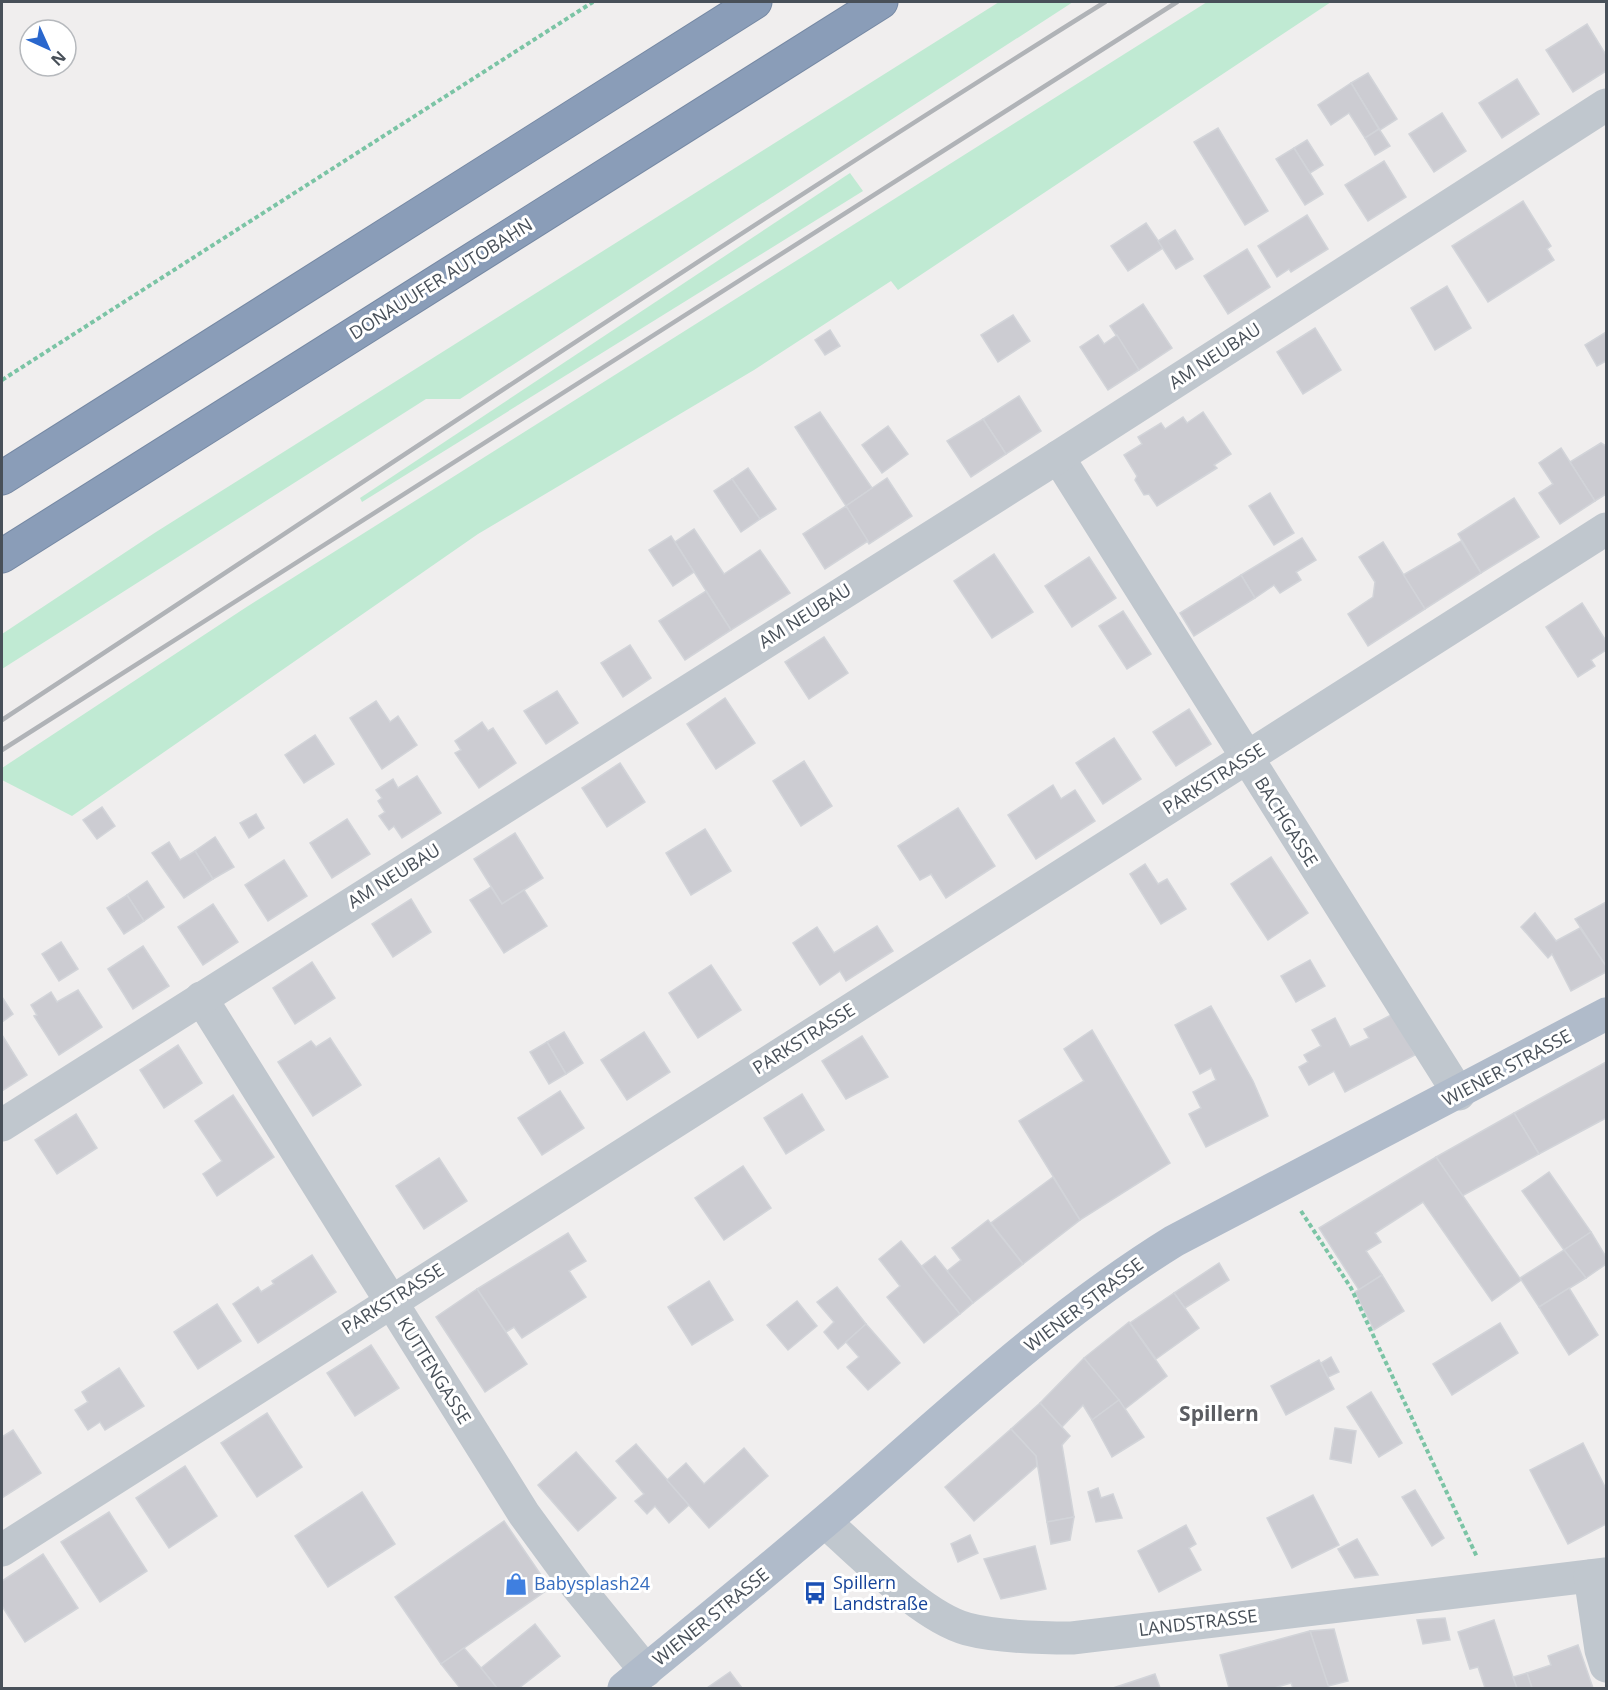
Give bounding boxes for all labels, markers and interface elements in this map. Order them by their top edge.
north arrow [18,18,78,78]
text: N [46,46,71,71]
street label: DONAUUFER AUTOBAHN [344,212,537,344]
street label: AM NEUBAU [1164,316,1265,394]
street label: AM NEUBAU [754,577,855,653]
street label: PARKSTRASSE [1158,737,1269,819]
street label: BACHGASSE [1250,772,1324,871]
street label: AM NEUBAU [343,837,444,913]
street label: PARKSTRASSE [748,997,859,1079]
street label: WIENER STRASSE [1438,1023,1575,1111]
street label: WIENER STRASSE [1019,1252,1148,1357]
street label: PARKSTRASSE [337,1257,448,1339]
street label: KUTTENGASSE [392,1312,477,1428]
district label: Spillern [1179,1399,1259,1427]
street label: WIENER STRASSE [647,1562,773,1671]
place label: Spillern Landstraße [833,1570,928,1615]
shop icon: Babysplash24 [503,1571,529,1597]
place label: Babysplash24 [534,1571,650,1595]
bus stop icon: Spillern Landstraße [802,1580,828,1606]
street label: LANDSTRASSE [1137,1603,1259,1641]

